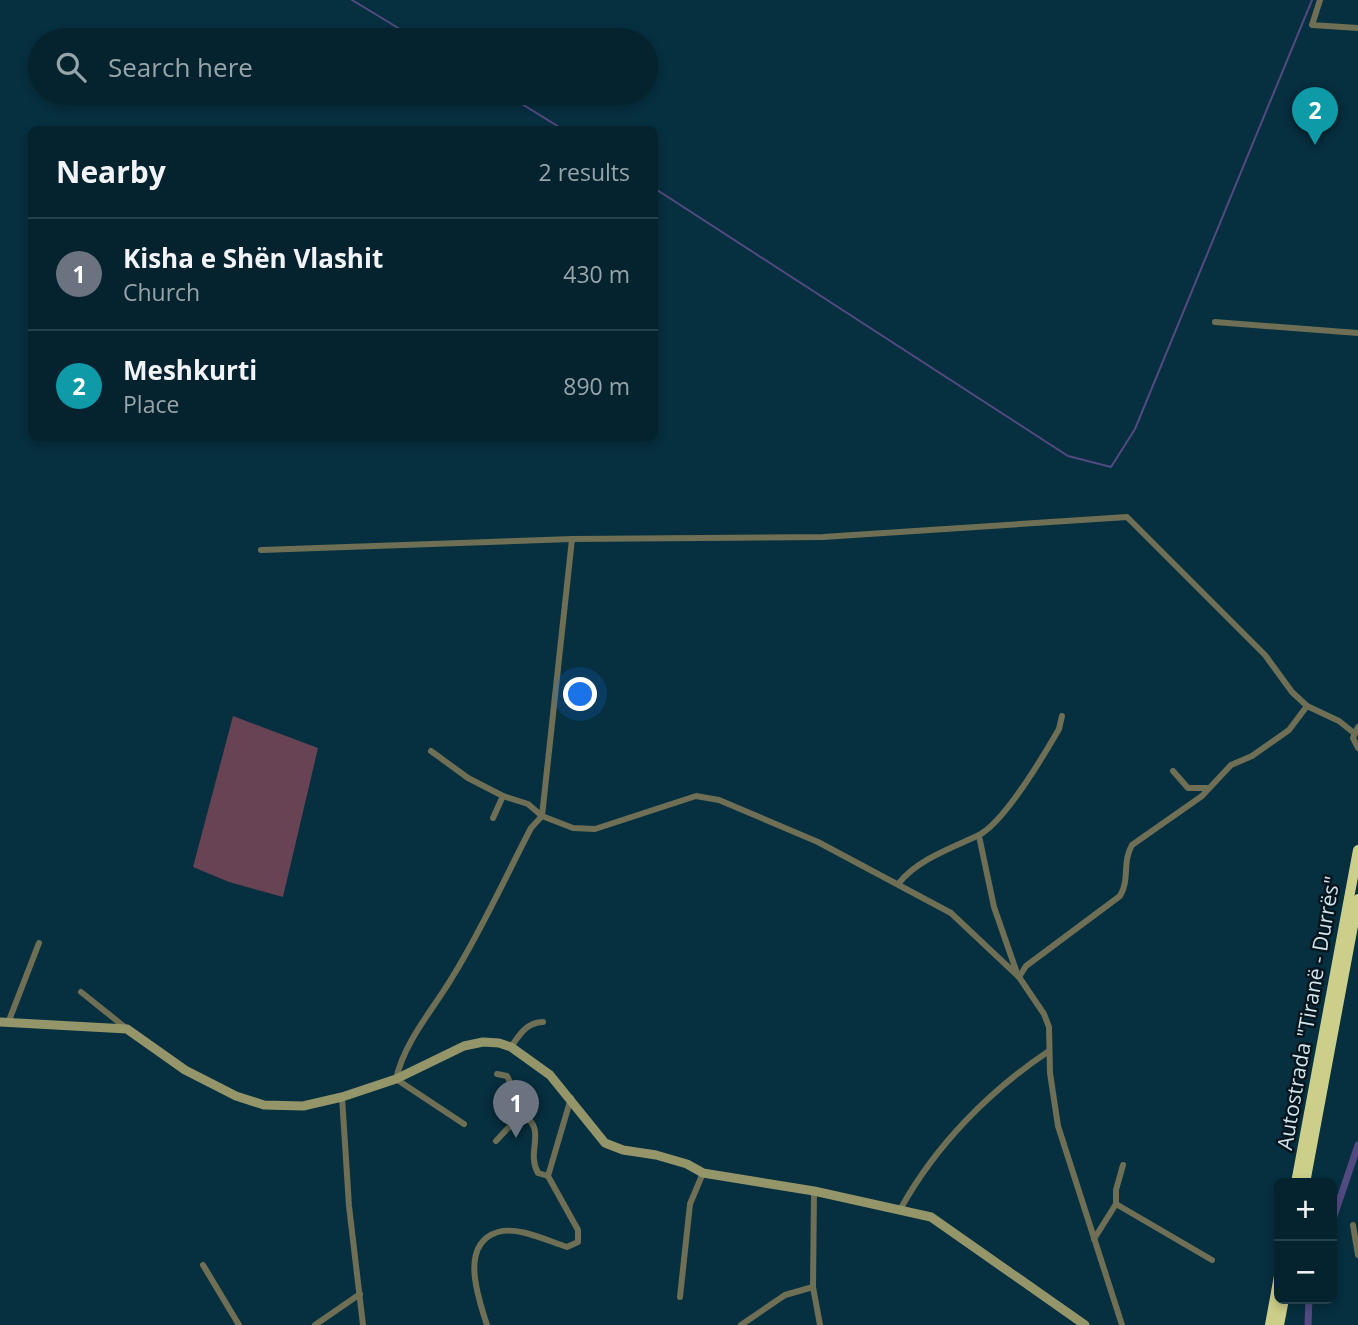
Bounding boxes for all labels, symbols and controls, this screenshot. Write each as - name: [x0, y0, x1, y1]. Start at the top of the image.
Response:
- search box: [28, 28, 658, 105]
- icon: search: [52, 48, 90, 86]
- text: Search here: [108, 49, 253, 85]
- pin: 2: [1292, 87, 1338, 145]
- text: Nearby: [56, 151, 166, 192]
- text: 2 results: [539, 156, 630, 188]
- text: Kisha e Shën Vlashit: [123, 240, 383, 276]
- text: 1: [72, 258, 86, 290]
- text: 430 m: [563, 258, 630, 290]
- text: Church: [123, 276, 200, 308]
- text: Meshkurti: [123, 352, 257, 388]
- text: 2: [72, 370, 86, 402]
- text: 890 m: [563, 370, 630, 402]
- text: Place: [123, 388, 179, 420]
- your location: [563, 677, 597, 711]
- street label: Autostrada "Tiranë - Durrës": [1270, 874, 1346, 1152]
- pin: 1: [493, 1080, 539, 1138]
- map controls: [1274, 1178, 1337, 1304]
- button: +: [1274, 1178, 1337, 1241]
- button: −: [1274, 1241, 1337, 1304]

